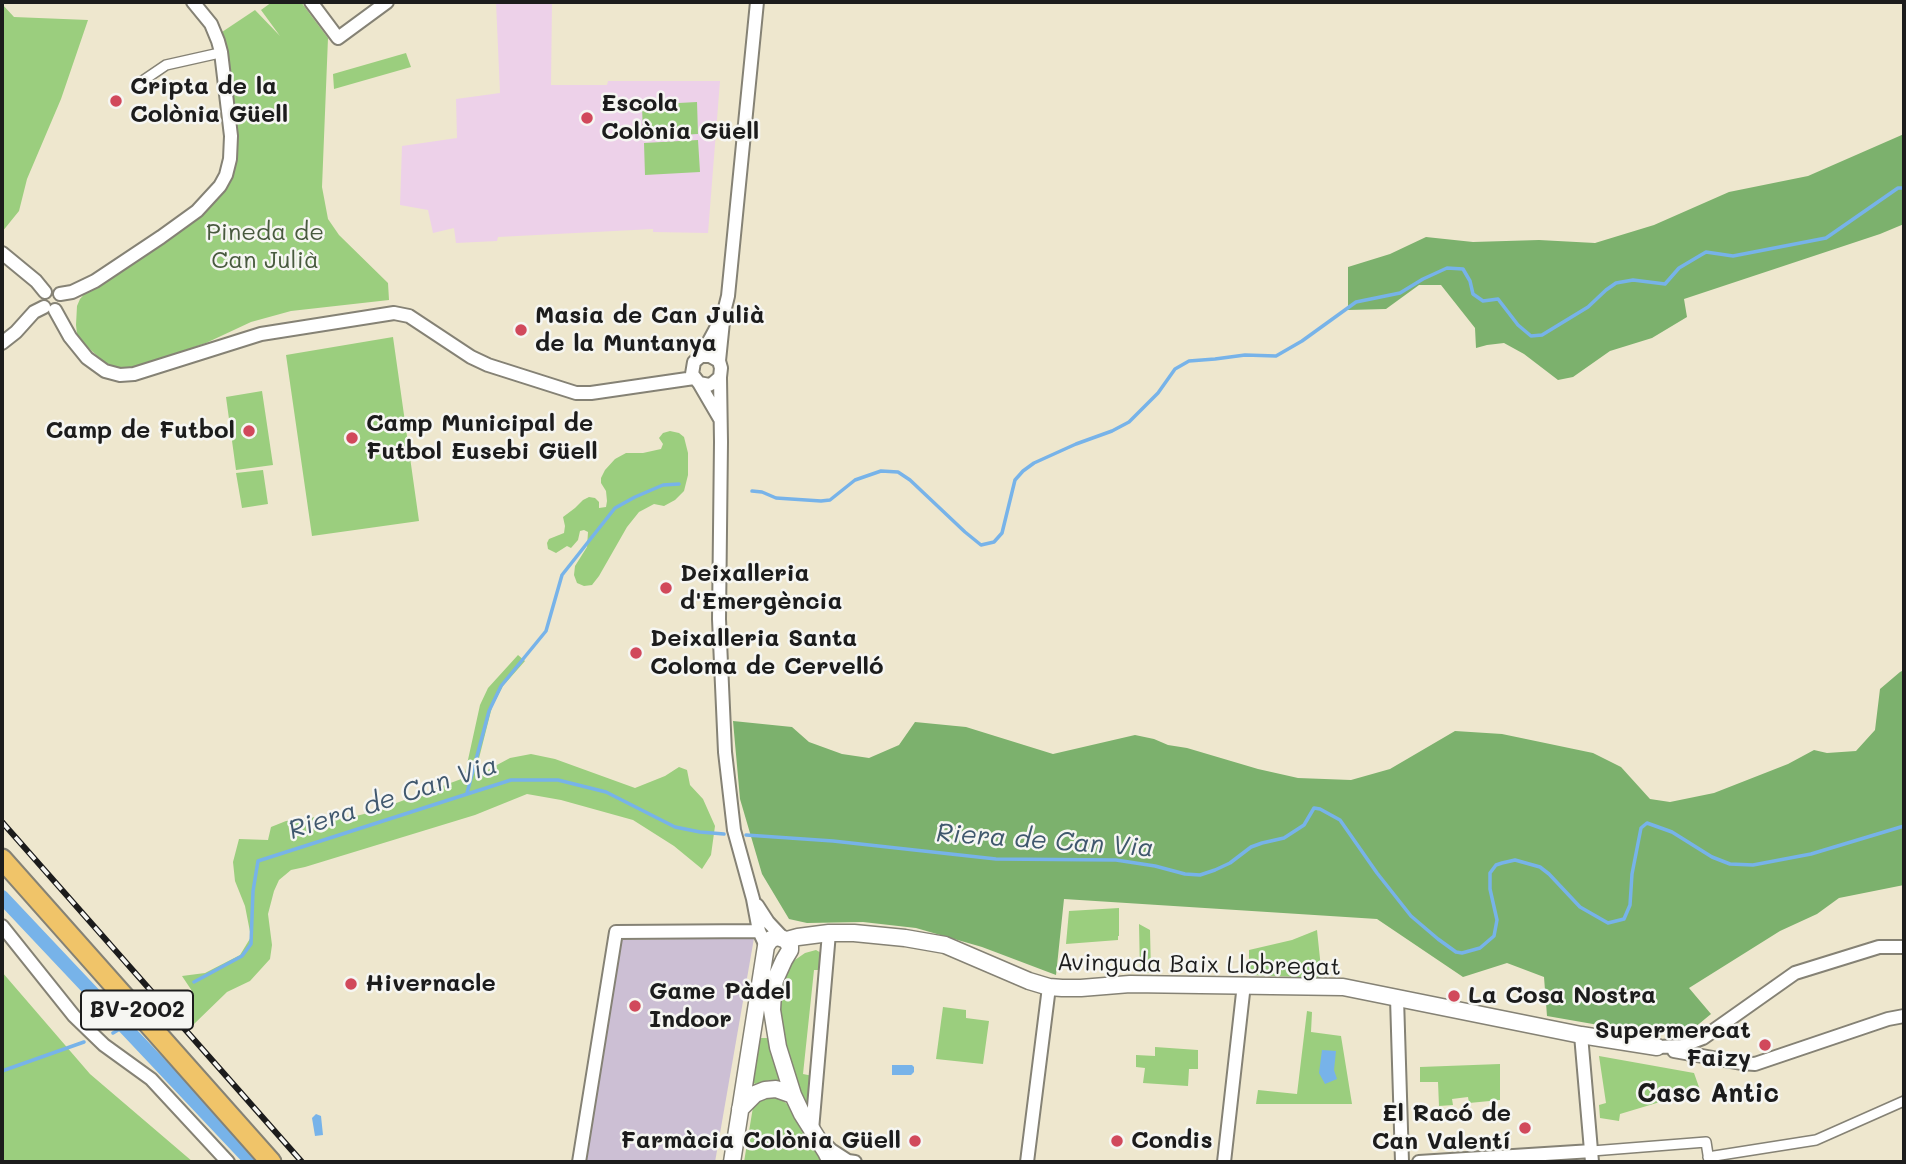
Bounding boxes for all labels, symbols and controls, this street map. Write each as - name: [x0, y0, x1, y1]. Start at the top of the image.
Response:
- place label: Cripta de la Colònia Güell: [130, 73, 288, 129]
- place label: Escola Colònia Güell: [601, 90, 759, 146]
- marker: Cripta de la Colònia Güell: [108, 93, 124, 109]
- marker: Escola Colònia Güell: [579, 110, 595, 126]
- park label: Pineda de Can Julià: [206, 219, 324, 275]
- place label: Masia de Can Julià de la Muntanya: [535, 302, 765, 358]
- marker: Masia de Can Julià de la Muntanya: [513, 322, 529, 338]
- place label: Camp Municipal de Futbol Eusebi Güell: [366, 410, 598, 466]
- place label: Camp de Futbol: [45, 417, 235, 445]
- marker: Camp de Futbol: [241, 423, 257, 439]
- marker: Camp Municipal de Futbol Eusebi Güell: [344, 430, 360, 446]
- place label: Deixalleria d'Emergència: [680, 560, 842, 616]
- marker: Deixalleria d'Emergència: [658, 580, 674, 596]
- place label: Deixalleria Santa Coloma de Cervelló: [650, 625, 883, 681]
- marker: Deixalleria Santa Coloma de Cervelló: [628, 645, 644, 661]
- water label: Riera de Can Via: [284, 749, 502, 847]
- water label: Riera de Can Via: [935, 818, 1155, 864]
- street label: Avinguda Baix Llobregat: [1057, 948, 1341, 982]
- place label: Hivernacle: [365, 970, 496, 998]
- marker: Hivernacle: [343, 976, 359, 992]
- place label: Game Pàdel Indoor: [649, 978, 791, 1034]
- place label: La Cosa Nostra: [1468, 982, 1656, 1010]
- marker: La Cosa Nostra: [1446, 988, 1462, 1004]
- road number: BV-2002: [81, 990, 193, 1030]
- marker: Game Pàdel Indoor: [627, 998, 643, 1014]
- place label: Supermercat Faizy: [1595, 1017, 1751, 1073]
- marker: Supermercat Faizy: [1757, 1037, 1773, 1053]
- district label: Casc Antic: [1637, 1078, 1779, 1110]
- place label: El Racó de Can Valentí: [1372, 1100, 1511, 1156]
- marker: El Racó de Can Valentí: [1517, 1120, 1533, 1136]
- place label: Farmàcia Colònia Güell: [621, 1127, 901, 1155]
- place label: Condis: [1131, 1127, 1213, 1155]
- marker: Farmàcia Colònia Güell: [907, 1133, 923, 1149]
- marker: Condis: [1109, 1133, 1125, 1149]

